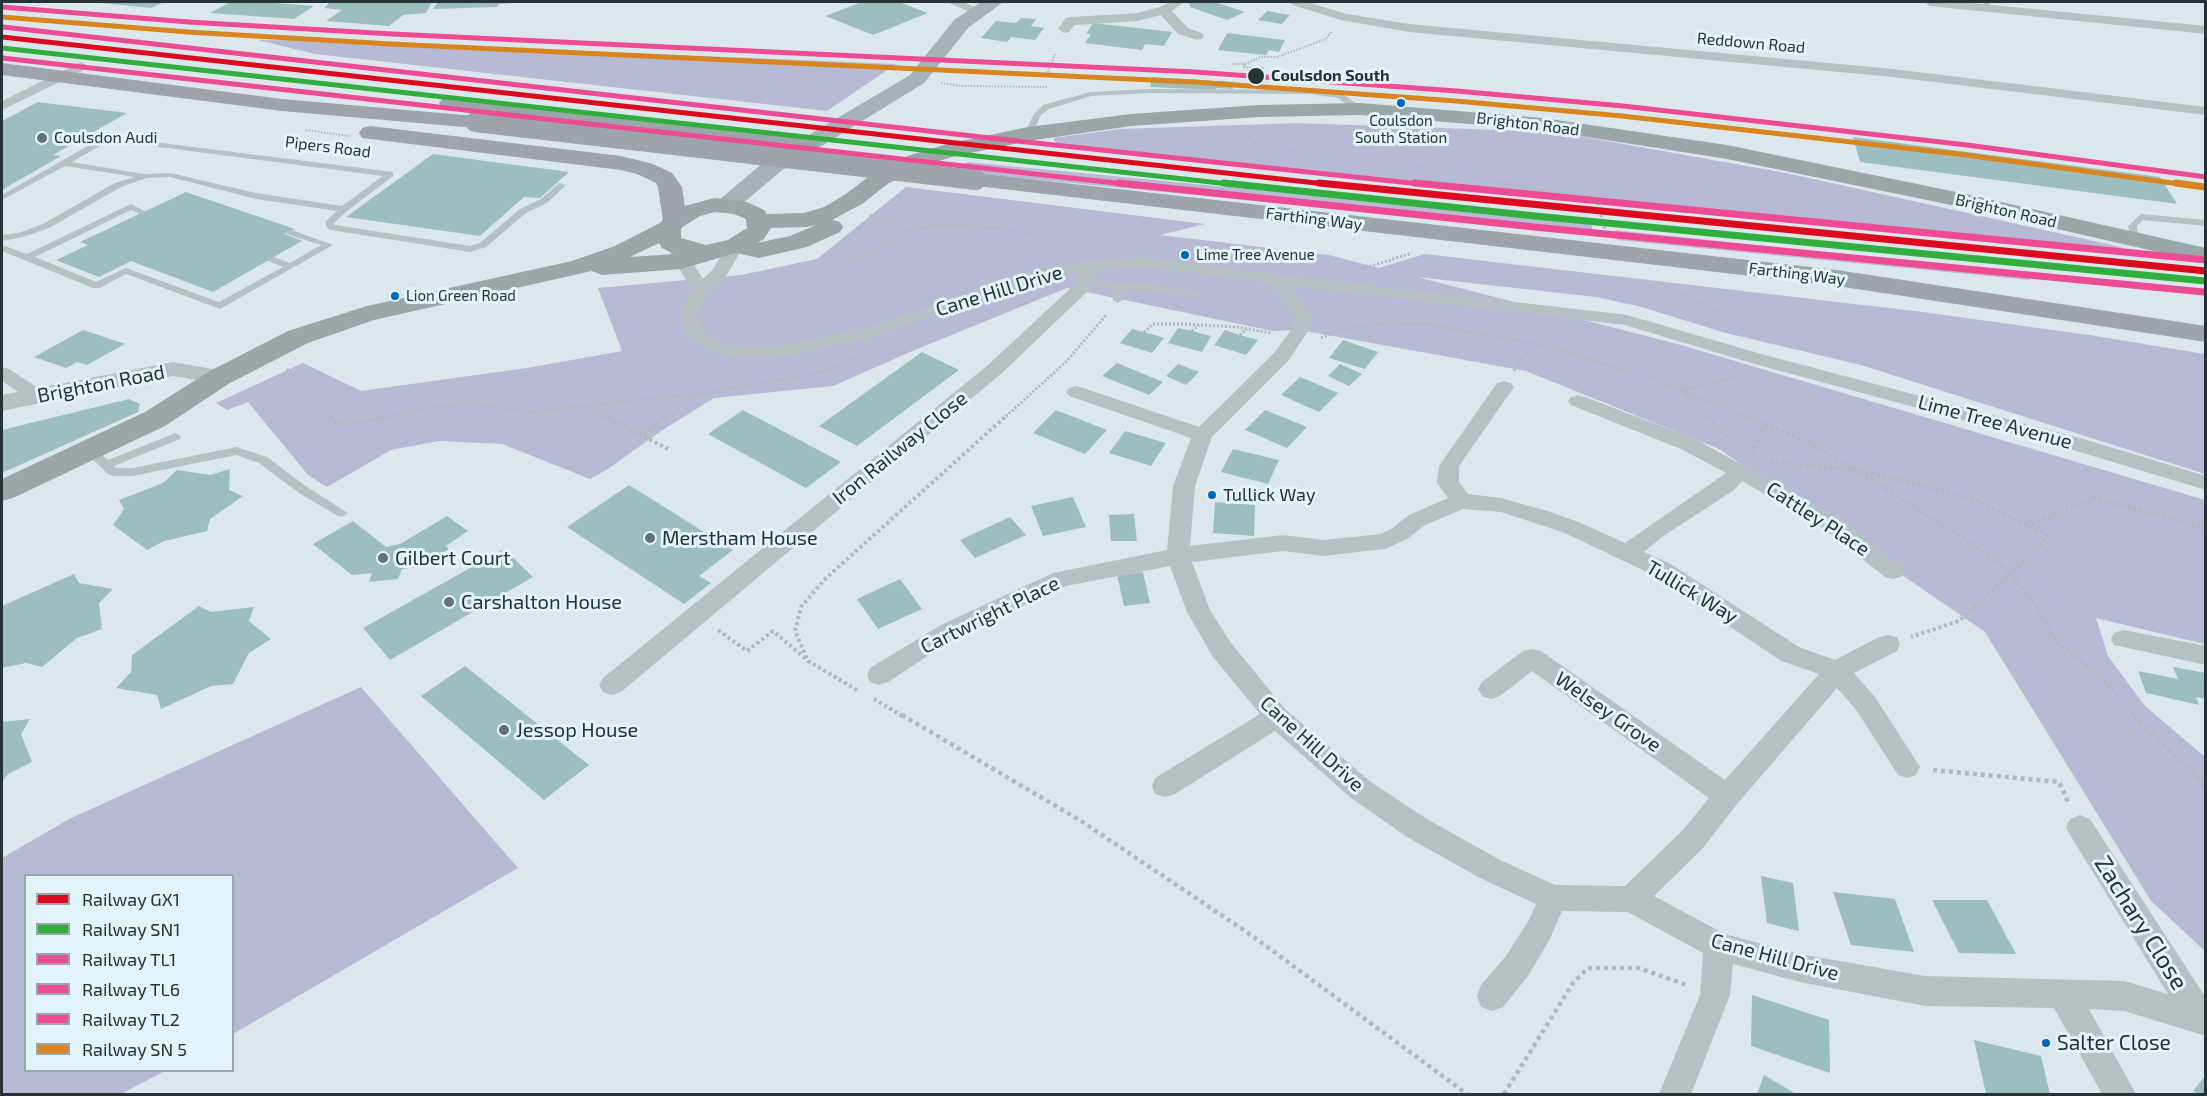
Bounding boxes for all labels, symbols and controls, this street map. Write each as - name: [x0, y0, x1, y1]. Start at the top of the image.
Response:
- street label: Reddown Road: [1696, 29, 1806, 57]
- marker: Coulsdon South: [1246, 66, 1266, 86]
- place label: Coulsdon South: [1271, 66, 1390, 86]
- marker: Coulsdon South Station: [1395, 97, 1407, 109]
- street label: Brighton Road: [1476, 108, 1580, 140]
- place label: Coulsdon South Station: [1355, 112, 1447, 147]
- place label: Coulsdon Audi: [54, 128, 158, 148]
- marker: Coulsdon Audi: [35, 131, 49, 145]
- street label: Pipers Road: [284, 132, 372, 162]
- street label: Brighton Road: [1953, 190, 2059, 232]
- street label: Farthing Way: [1265, 204, 1363, 234]
- place label: Lime Tree Avenue: [1196, 246, 1315, 264]
- marker: Lime Tree Avenue: [1179, 249, 1191, 261]
- street label: Farthing Way: [1748, 259, 1846, 289]
- street label: Cane Hill Drive: [933, 260, 1065, 322]
- place label: Lion Green Road: [406, 287, 516, 305]
- marker: Lion Green Road: [389, 290, 401, 302]
- street label: Brighton Road: [35, 360, 167, 408]
- street label: Iron Railway Close: [828, 386, 972, 510]
- street label: Lime Tree Avenue: [1915, 390, 2075, 454]
- street label: Cattley Place: [1762, 477, 1874, 561]
- place label: Tullick Way: [1223, 484, 1316, 506]
- marker: Tullick Way: [1206, 489, 1218, 501]
- place label: Merstham House: [662, 526, 818, 550]
- marker: Merstham House: [643, 531, 657, 545]
- place label: Gilbert Court: [395, 546, 510, 570]
- marker: Gilbert Court: [376, 551, 390, 565]
- street label: Tullick Way: [1642, 555, 1742, 629]
- street label: Cartwright Place: [917, 571, 1063, 659]
- place label: Carshalton House: [461, 590, 622, 614]
- marker: Carshalton House: [442, 595, 456, 609]
- street label: Welsey Grove: [1550, 667, 1666, 757]
- street label: Cane Hill Drive: [1255, 691, 1369, 797]
- place label: Jessop House: [516, 718, 638, 742]
- marker: Jessop House: [497, 723, 511, 737]
- street label: Zachary Close: [2088, 851, 2194, 995]
- legend: [24, 874, 234, 1072]
- text: Railway GX1: [82, 888, 180, 910]
- text: Railway SN1: [82, 918, 180, 940]
- street label: Cane Hill Drive: [1708, 928, 1842, 986]
- text: Railway TL1: [82, 948, 176, 970]
- text: Railway TL6: [82, 978, 180, 1000]
- text: Railway TL2: [82, 1008, 180, 1030]
- place label: Salter Close: [2057, 1030, 2171, 1056]
- marker: Salter Close: [2040, 1037, 2052, 1049]
- text: Railway SN 5: [82, 1038, 187, 1060]

